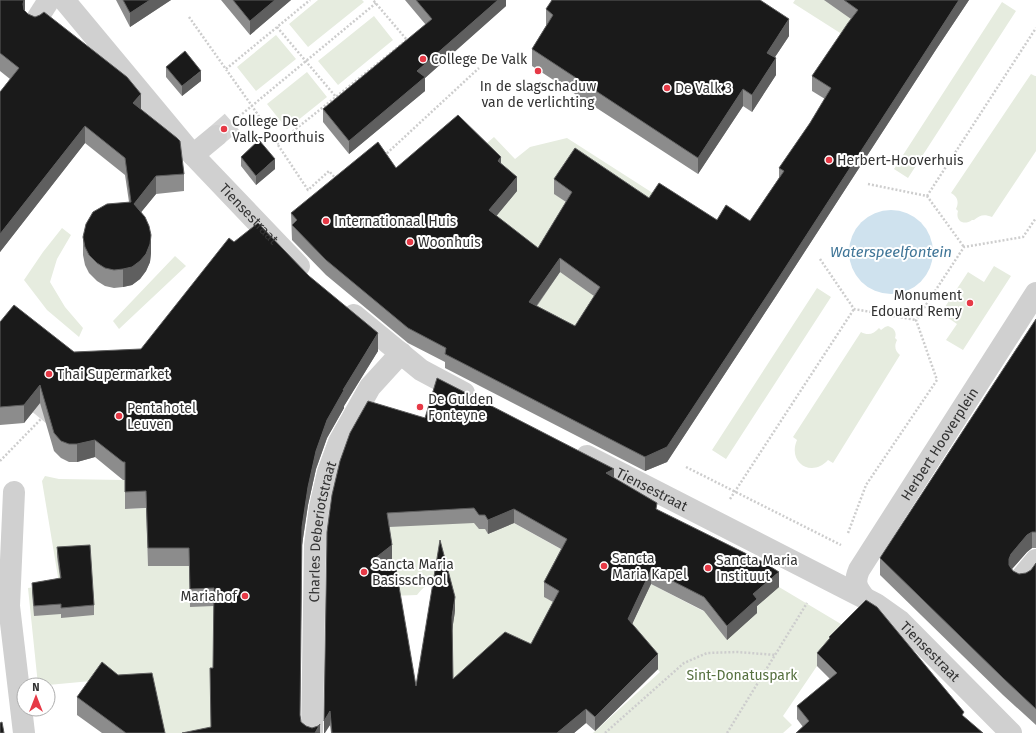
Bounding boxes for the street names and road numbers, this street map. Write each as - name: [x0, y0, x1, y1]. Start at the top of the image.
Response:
- street label: Tiensestraat: [216, 180, 283, 249]
- street label: Herbert Hooverplein: [898, 385, 982, 504]
- street label: Charles Deberiotstraat: [306, 458, 341, 603]
- street label: Tiensestraat: [613, 464, 691, 515]
- street label: Tiensestraat: [896, 618, 964, 686]

